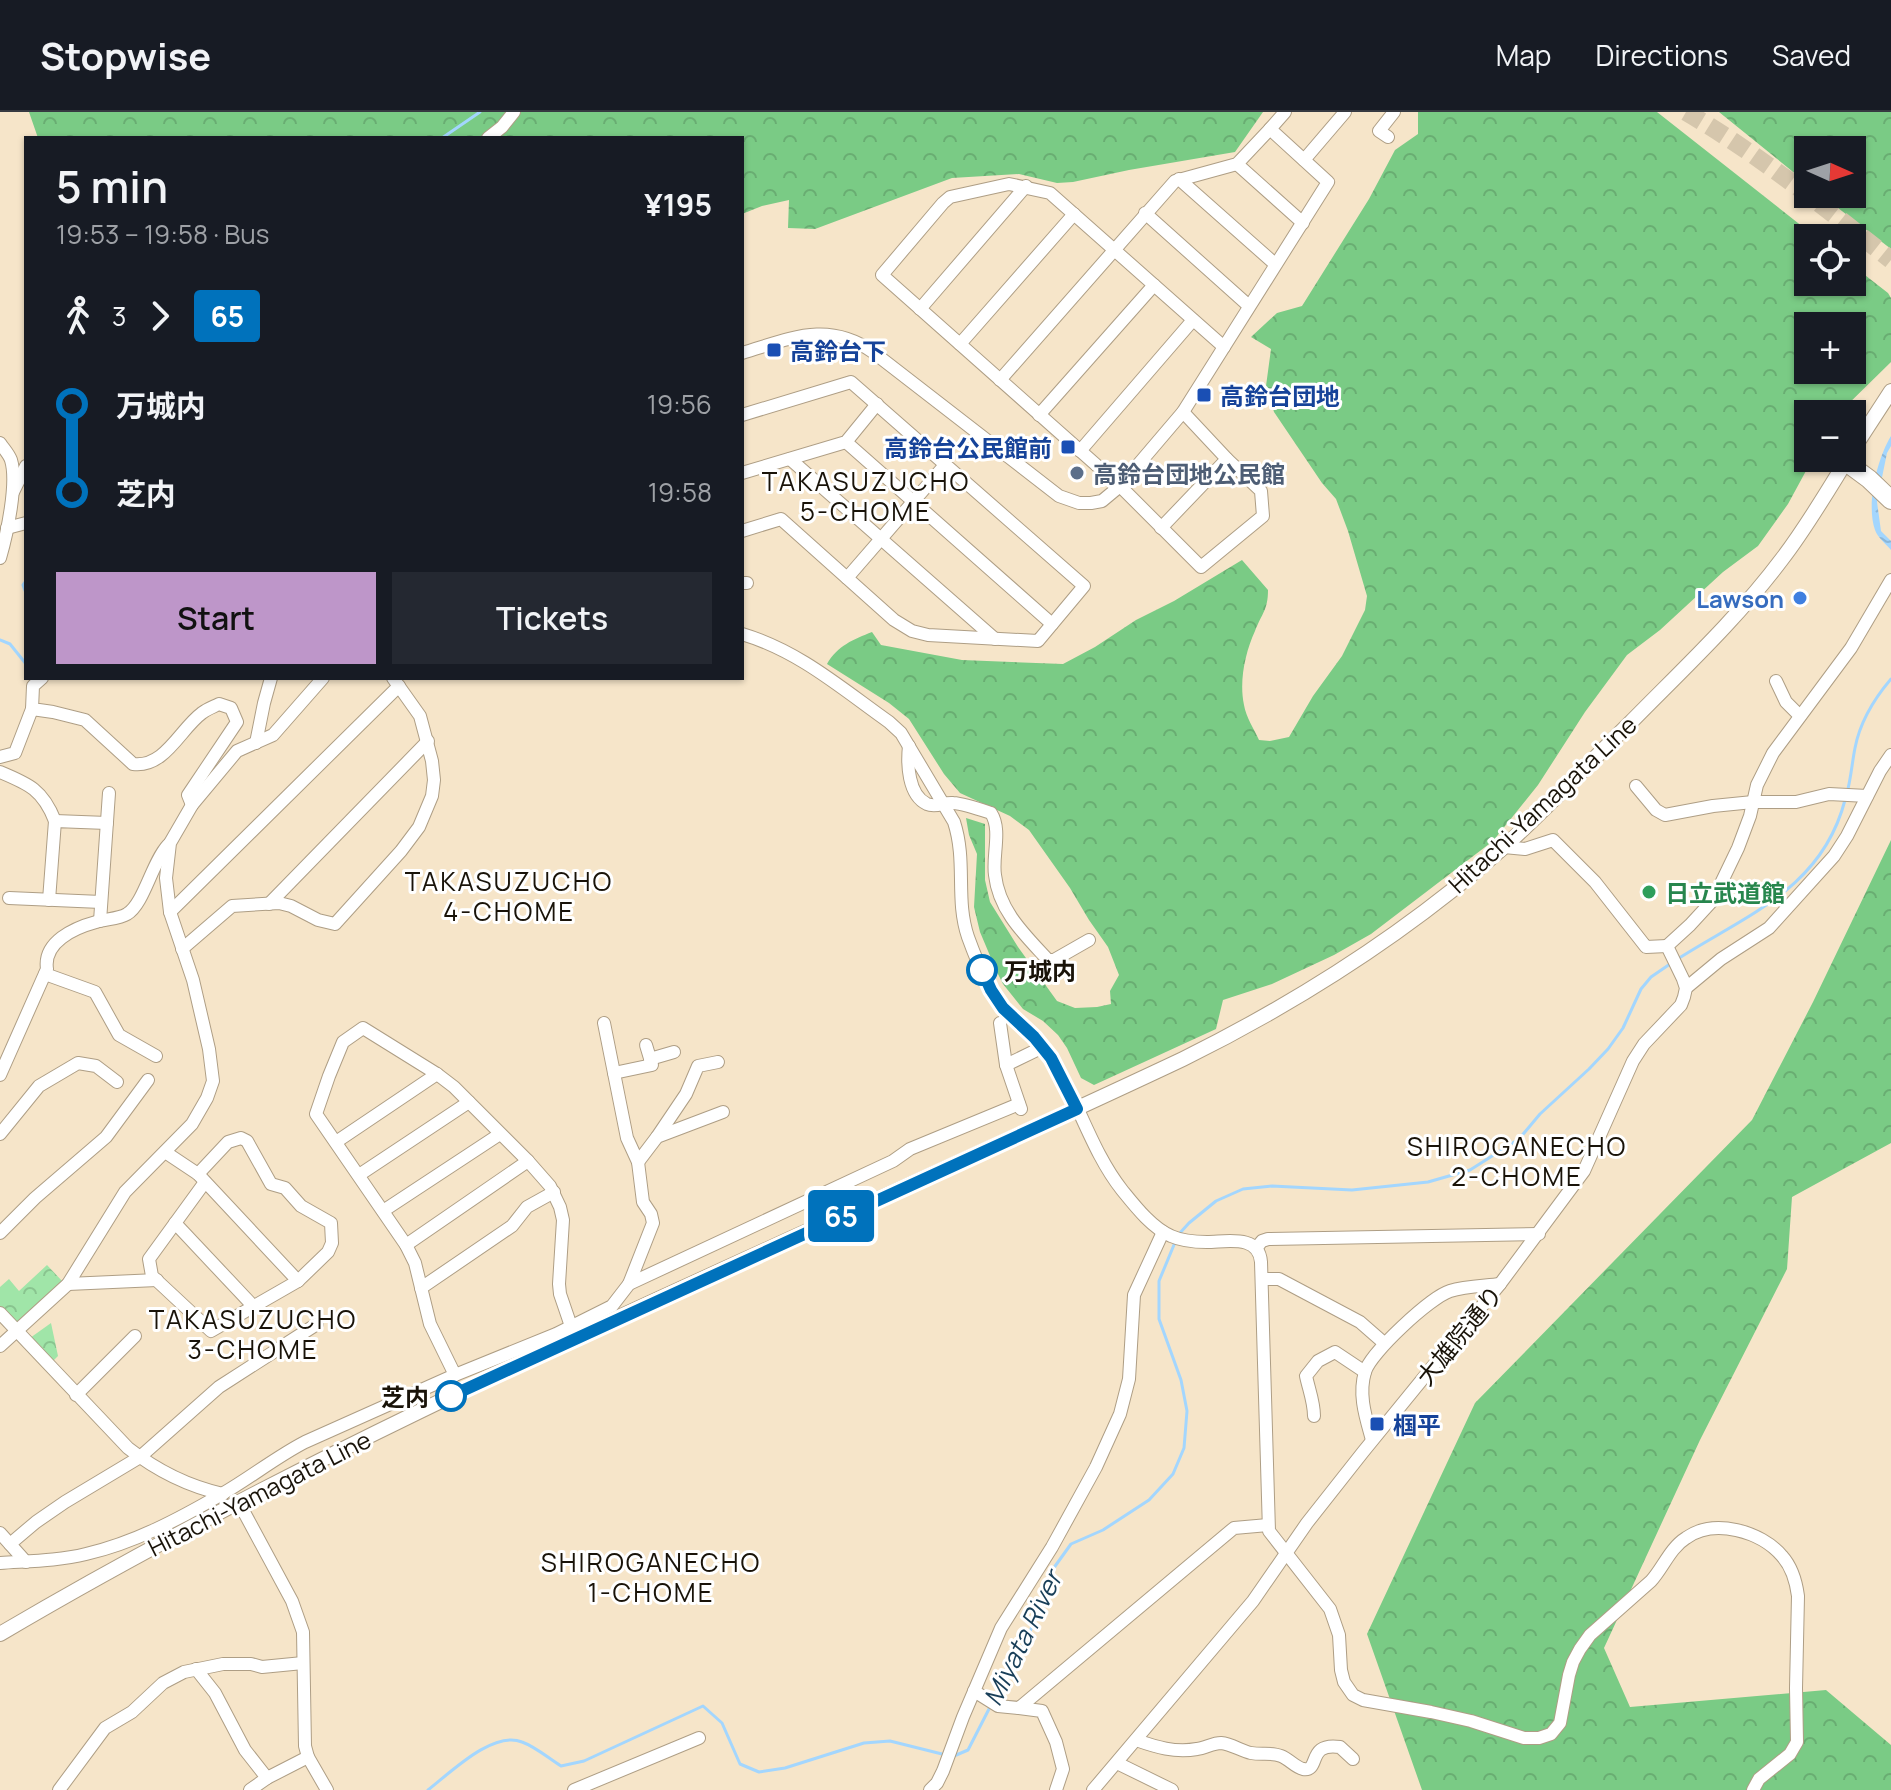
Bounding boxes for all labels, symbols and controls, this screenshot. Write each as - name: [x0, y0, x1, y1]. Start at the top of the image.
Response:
- text: Stopwise: [40, 29, 211, 81]
- text: Map: [1496, 36, 1551, 74]
- text: Directions: [1595, 36, 1728, 74]
- text: Saved: [1772, 36, 1851, 74]
- north arrow: [1794, 136, 1866, 208]
- map controls: [1794, 136, 1866, 472]
- text: 5 min: [56, 156, 168, 216]
- text: ¥195: [644, 184, 712, 225]
- text: 19:53 – 19:58 · Bus: [56, 216, 269, 252]
- button: locate: [1794, 224, 1866, 296]
- icon: walk: [56, 294, 100, 338]
- icon: forward: [138, 294, 182, 338]
- text: 65: [210, 297, 244, 335]
- text: 3: [112, 298, 126, 334]
- button: +: [1794, 312, 1866, 384]
- place label: 高鈴台下: [790, 334, 886, 367]
- marker: 高鈴台下: [765, 341, 783, 359]
- place label: 高鈴台団地: [1220, 379, 1340, 412]
- text: 万城内: [116, 385, 206, 426]
- text: 19:56: [647, 386, 712, 422]
- marker: 高鈴台団地: [1195, 386, 1213, 404]
- button: −: [1794, 400, 1866, 472]
- place label: 高鈴台公民館前: [884, 431, 1052, 464]
- marker: 高鈴台公民館前: [1059, 438, 1077, 456]
- place label: 高鈴台団地公民館: [1093, 457, 1285, 490]
- district label: TAKASUZUCHO 5-CHOME: [762, 463, 970, 529]
- marker: 高鈴台団地公民館: [1068, 464, 1086, 482]
- text: 芝内: [116, 473, 176, 514]
- text: 19:58: [648, 474, 712, 510]
- button: Start: [56, 572, 376, 664]
- button: Tickets: [392, 572, 712, 664]
- place label: Lawson: [1696, 582, 1784, 615]
- marker: Lawson: [1791, 589, 1809, 607]
- street label: Hitachi-Yamagata Line: [1441, 708, 1643, 900]
- district label: TAKASUZUCHO 4-CHOME: [405, 863, 613, 929]
- place label: 日立武道館: [1665, 876, 1785, 909]
- marker: 日立武道館: [1640, 883, 1658, 901]
- place label: 万城内: [1004, 954, 1076, 987]
- marker: 万城内: [967, 955, 997, 985]
- district label: SHIROGANECHO 2-CHOME: [1407, 1128, 1627, 1194]
- line badge: 65: [805, 1190, 877, 1242]
- text: 65: [824, 1197, 858, 1235]
- street label: 大雄院通り: [1408, 1278, 1510, 1392]
- district label: TAKASUZUCHO 3-CHOME: [149, 1301, 357, 1367]
- place label: 芝内: [381, 1380, 429, 1413]
- marker: 芝内: [436, 1381, 466, 1411]
- place label: 椢平: [1393, 1408, 1441, 1441]
- marker: 椢平: [1368, 1415, 1386, 1433]
- street label: Hitachi-Yamagata Line: [142, 1422, 376, 1564]
- district label: SHIROGANECHO 1-CHOME: [541, 1544, 761, 1610]
- water label: Miyata River: [974, 1562, 1072, 1711]

